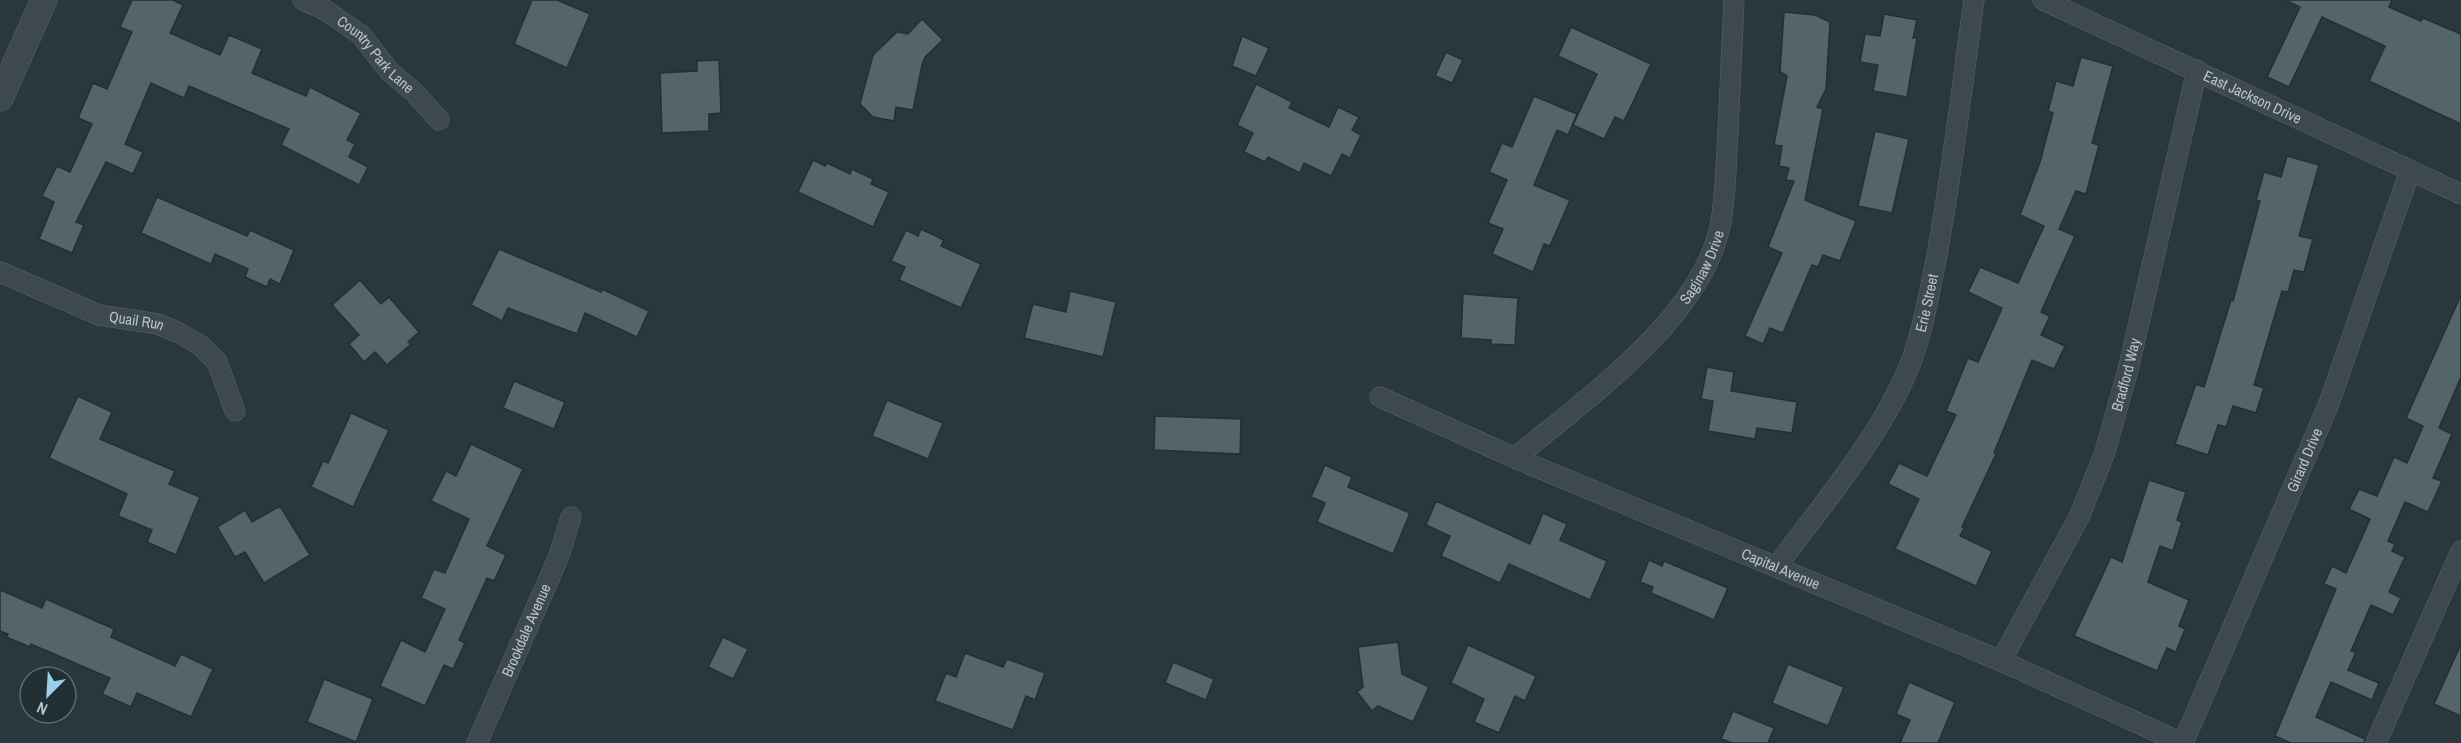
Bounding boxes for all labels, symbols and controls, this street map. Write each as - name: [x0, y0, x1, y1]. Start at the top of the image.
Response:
- street label: Country Park Lane: [333, 10, 419, 98]
- street label: East Jackson Drive: [2200, 65, 2305, 129]
- street label: Saginaw Drive: [1674, 228, 1729, 308]
- street label: Erie Street: [1910, 271, 1943, 334]
- street label: Quail Run: [108, 306, 168, 336]
- street label: Bradford Way: [2106, 335, 2145, 413]
- street label: Girard Drive: [2281, 424, 2327, 495]
- street label: Capital Avenue: [1738, 543, 1823, 594]
- street label: Brookdale Avenue: [496, 580, 556, 680]
- north arrow: [18, 665, 78, 725]
- text: N: [33, 697, 51, 721]

